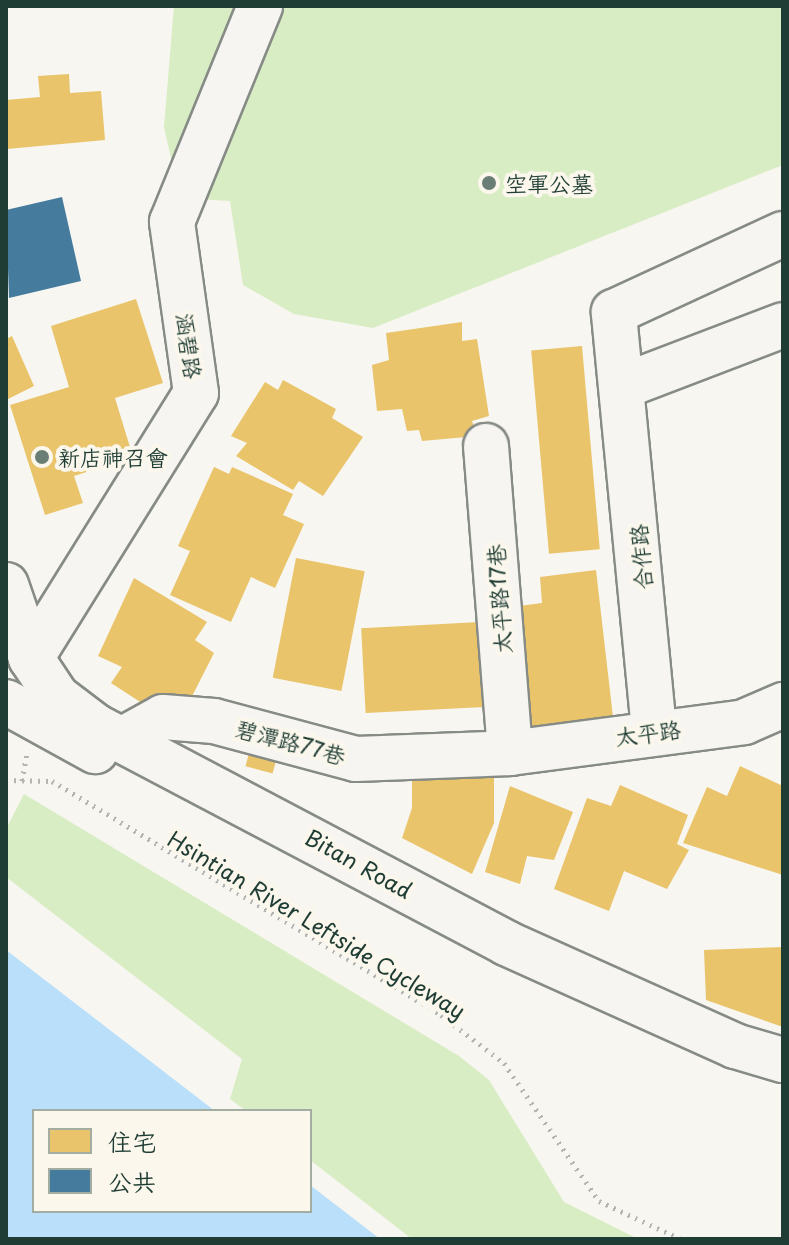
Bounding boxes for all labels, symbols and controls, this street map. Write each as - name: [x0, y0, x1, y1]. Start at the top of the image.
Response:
- place label: 空軍公墓: [505, 170, 593, 196]
- marker: 空軍公墓: [480, 174, 498, 192]
- street label: 涵碧路: [172, 311, 208, 381]
- place label: 新店神召會: [58, 444, 168, 470]
- marker: 新店神召會: [33, 448, 51, 466]
- street label: 合作路: [624, 523, 656, 591]
- street label: 太平路17巷: [481, 543, 515, 655]
- street label: 碧潭路77巷: [233, 714, 349, 768]
- street label: 太平路: [614, 715, 682, 749]
- street label: Bitan Road: [301, 823, 417, 903]
- street label: Hsintian River Leftside Cycleway: [163, 824, 471, 1024]
- legend: [32, 1109, 312, 1213]
- text: 住宅: [108, 1123, 156, 1159]
- text: 公共: [108, 1163, 156, 1199]

